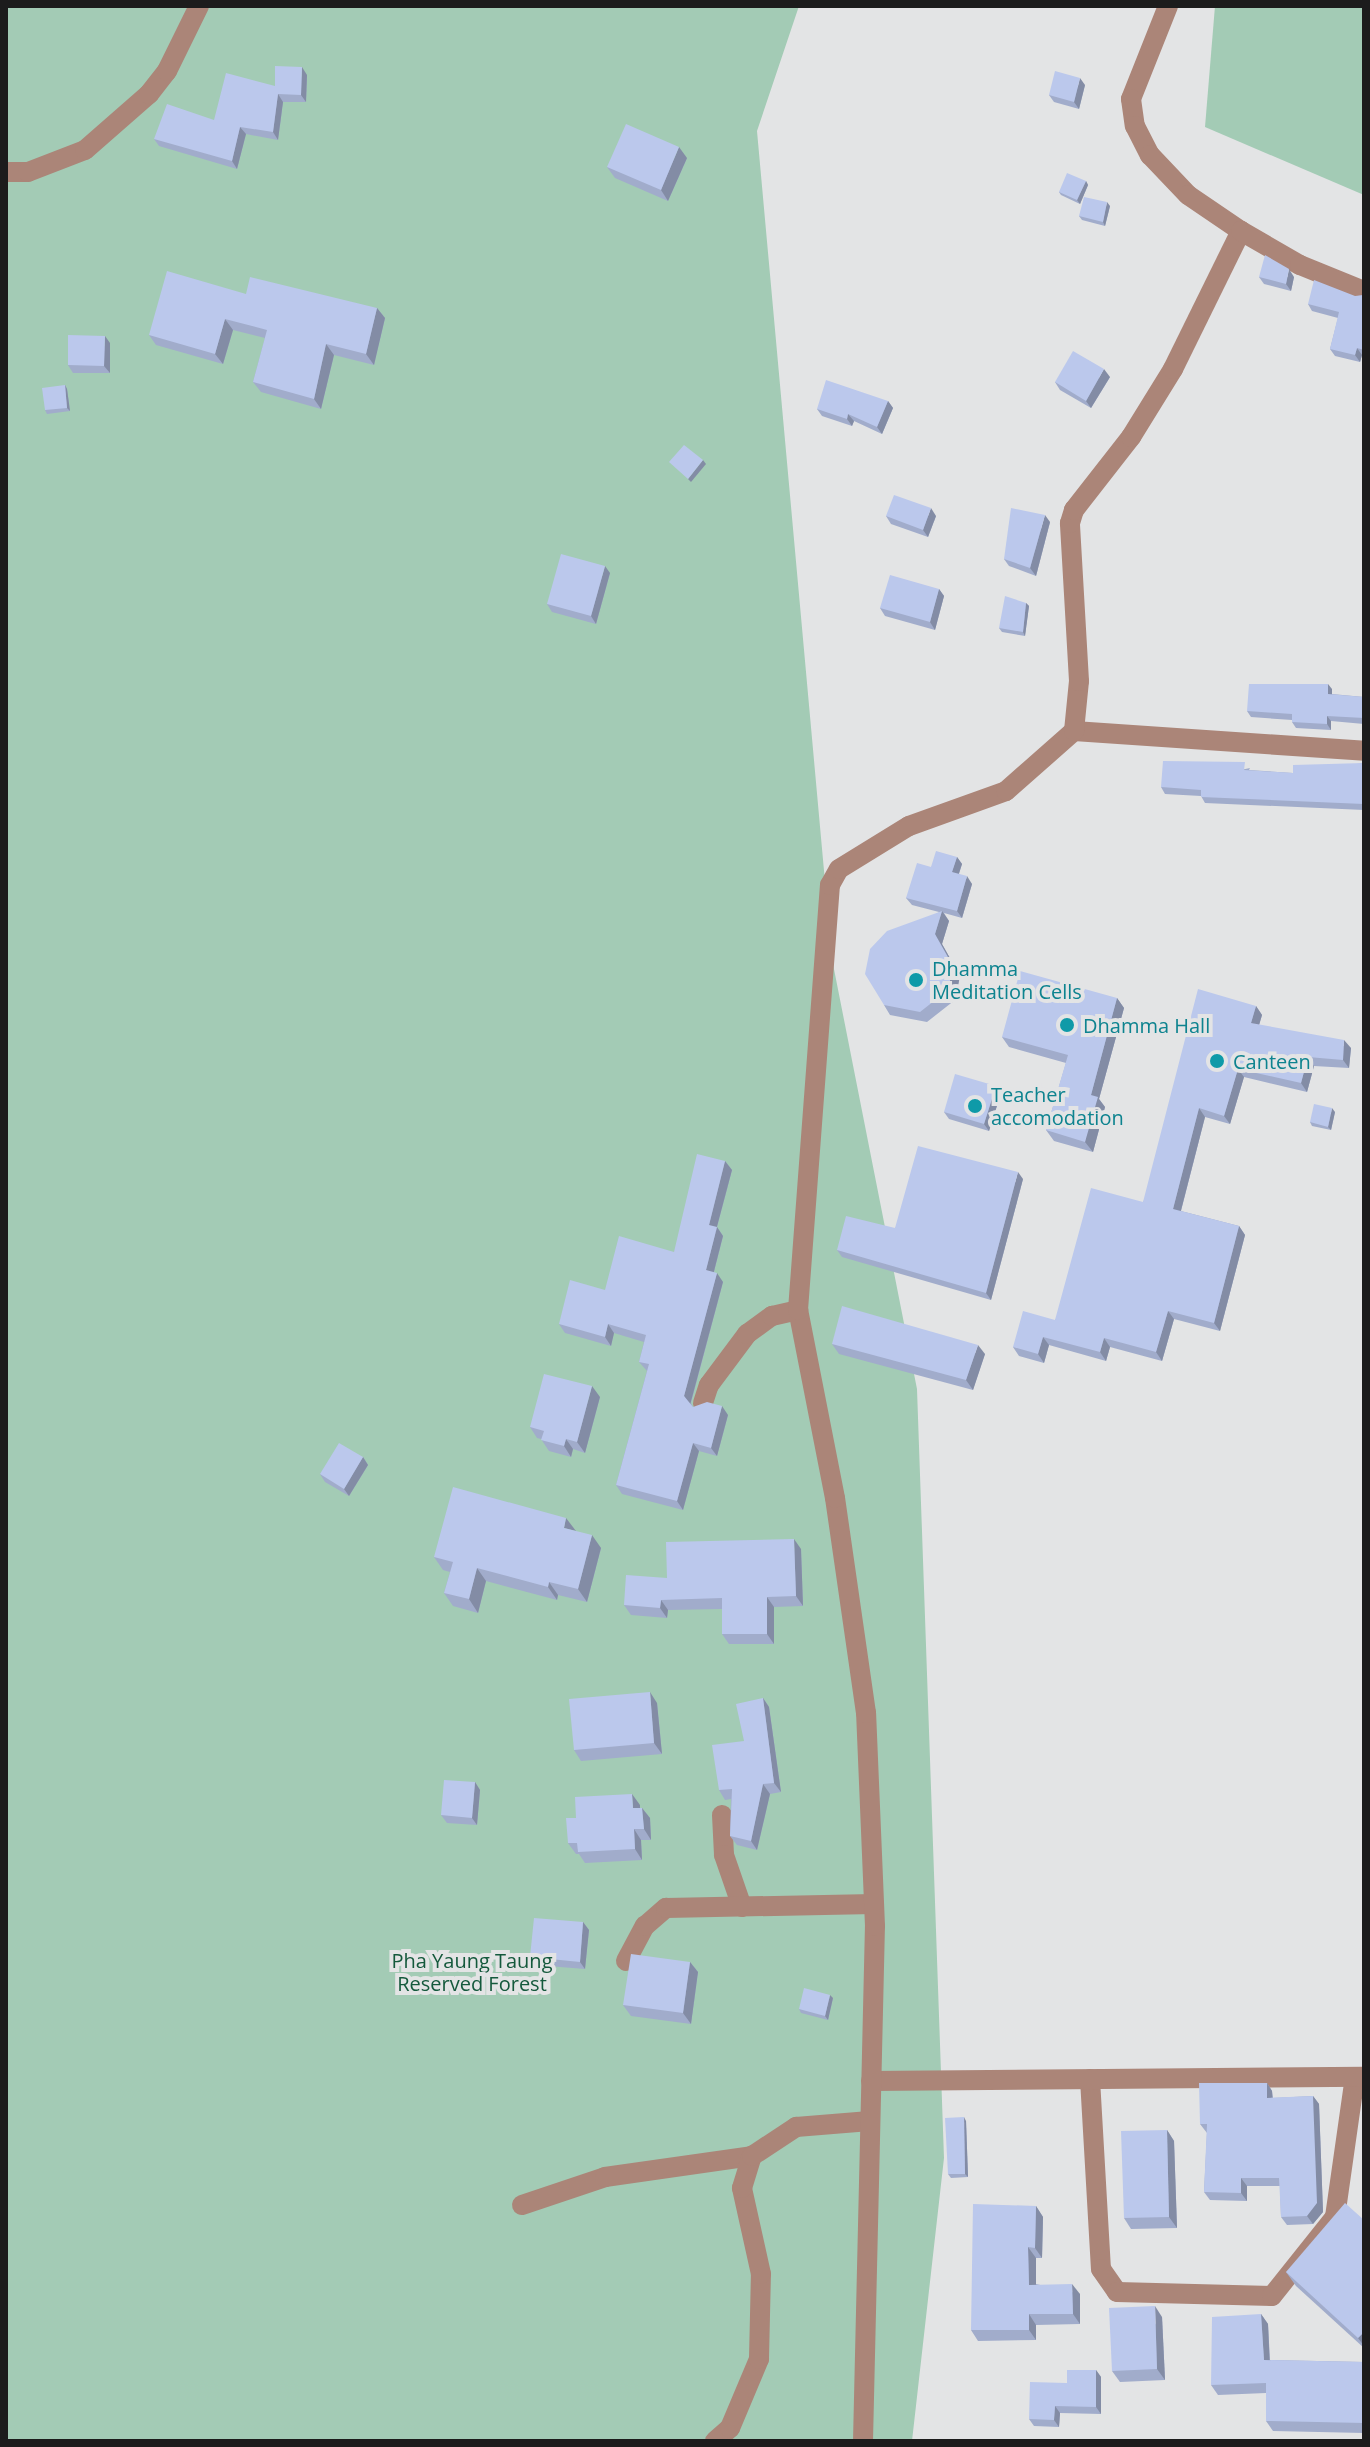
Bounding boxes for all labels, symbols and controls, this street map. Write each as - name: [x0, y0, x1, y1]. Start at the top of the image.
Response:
- place label: Dhamma Meditation Cells: [932, 956, 1082, 1003]
- marker: Dhamma Meditation Cells: [907, 971, 925, 989]
- place label: Dhamma Hall: [1083, 1013, 1210, 1037]
- marker: Dhamma Hall: [1058, 1016, 1076, 1034]
- place label: Canteen: [1233, 1049, 1311, 1073]
- marker: Canteen: [1208, 1052, 1226, 1070]
- place label: Teacher accomodation: [991, 1082, 1124, 1129]
- marker: Teacher accomodation: [966, 1097, 984, 1115]
- park label: Pha Yaung Taung Reserved Forest: [391, 1948, 553, 1995]

